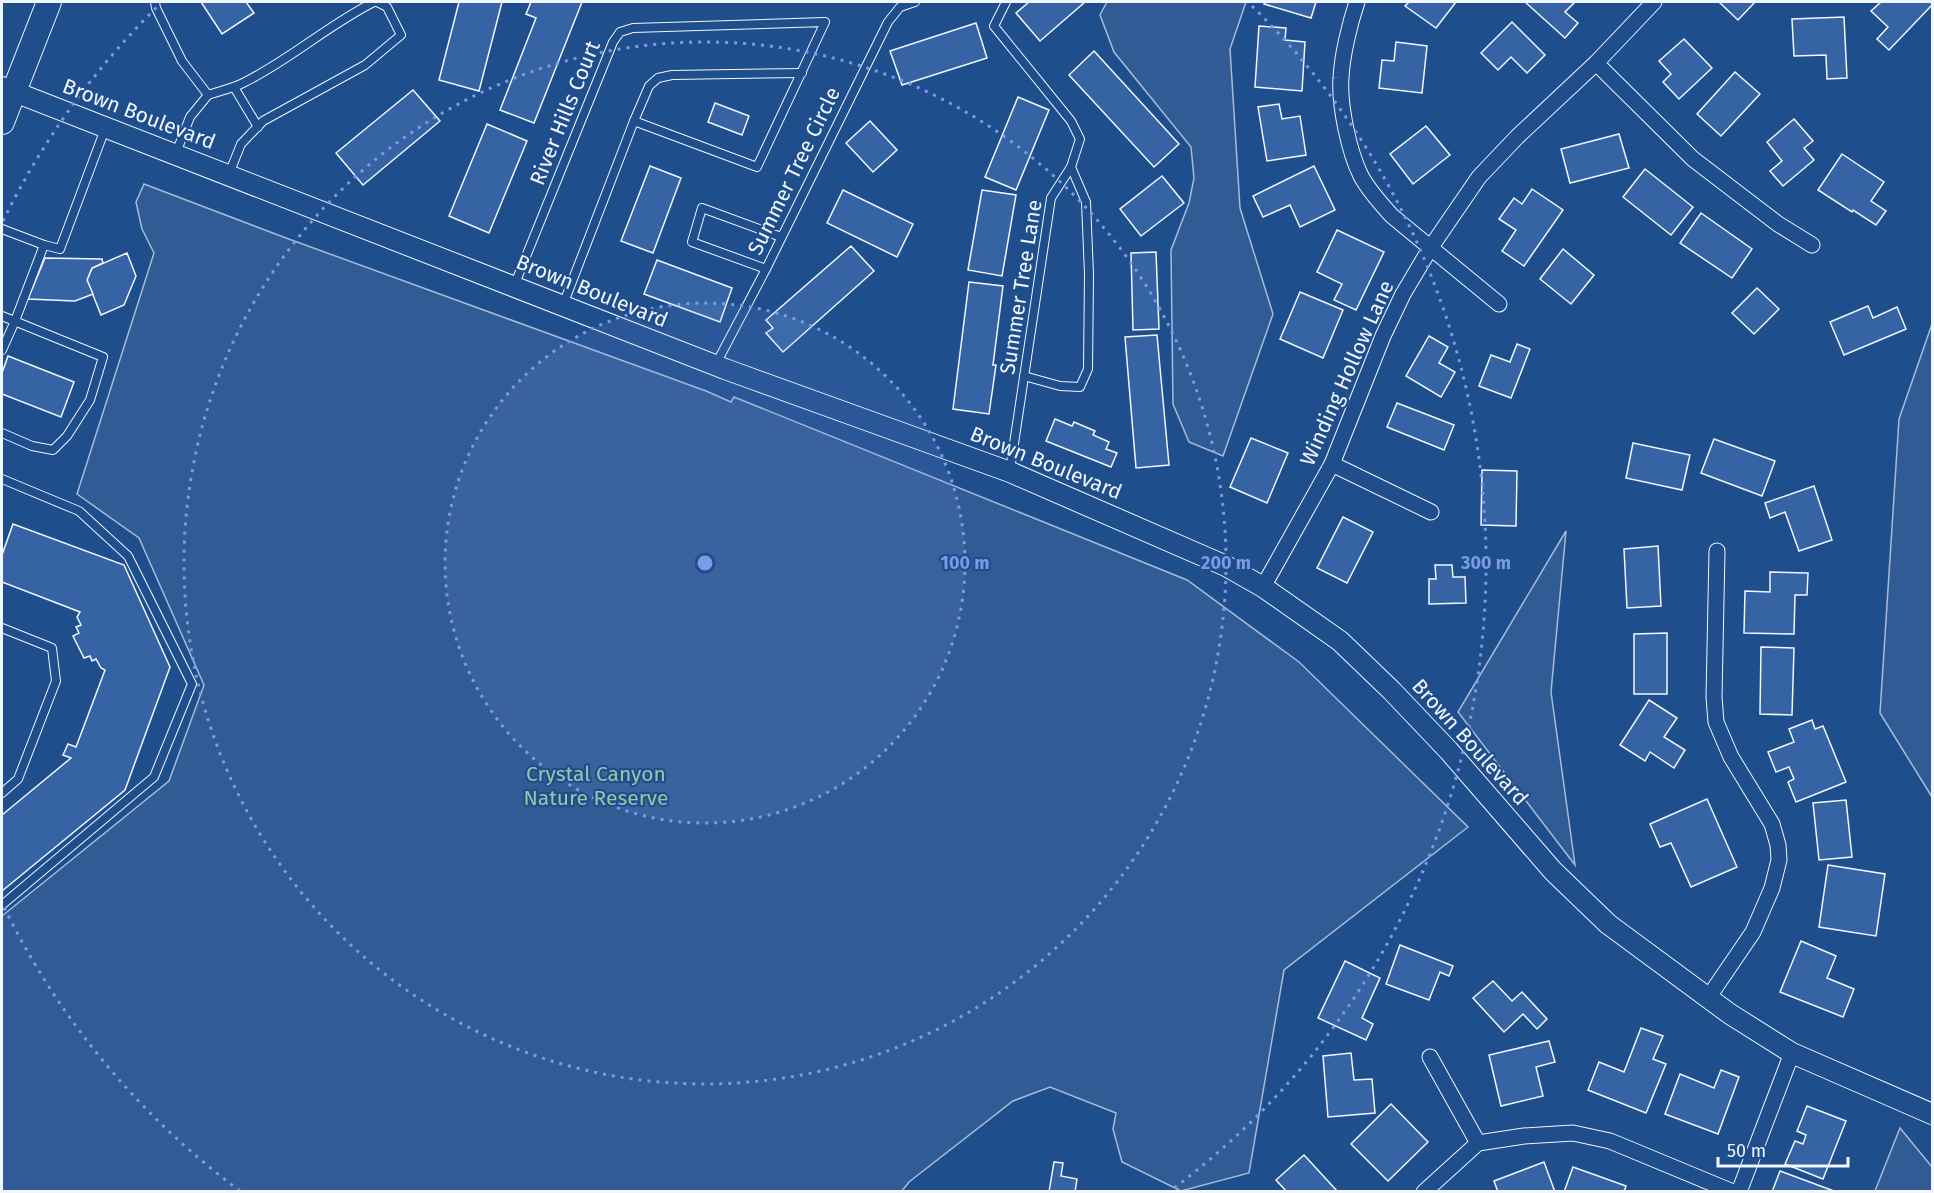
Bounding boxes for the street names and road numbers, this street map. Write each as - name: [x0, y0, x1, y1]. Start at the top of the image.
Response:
- street label: River Hills Court: [524, 37, 606, 189]
- street label: Brown Boulevard: [59, 73, 219, 155]
- street label: Summer Tree Circle: [742, 83, 846, 259]
- street label: Summer Tree Lane: [994, 198, 1048, 376]
- street label: Brown Boulevard: [512, 249, 672, 333]
- street label: Winding Hollow Lane: [1294, 276, 1400, 470]
- street label: Brown Boulevard: [966, 421, 1126, 505]
- street label: Brown Boulevard: [1406, 673, 1534, 811]

